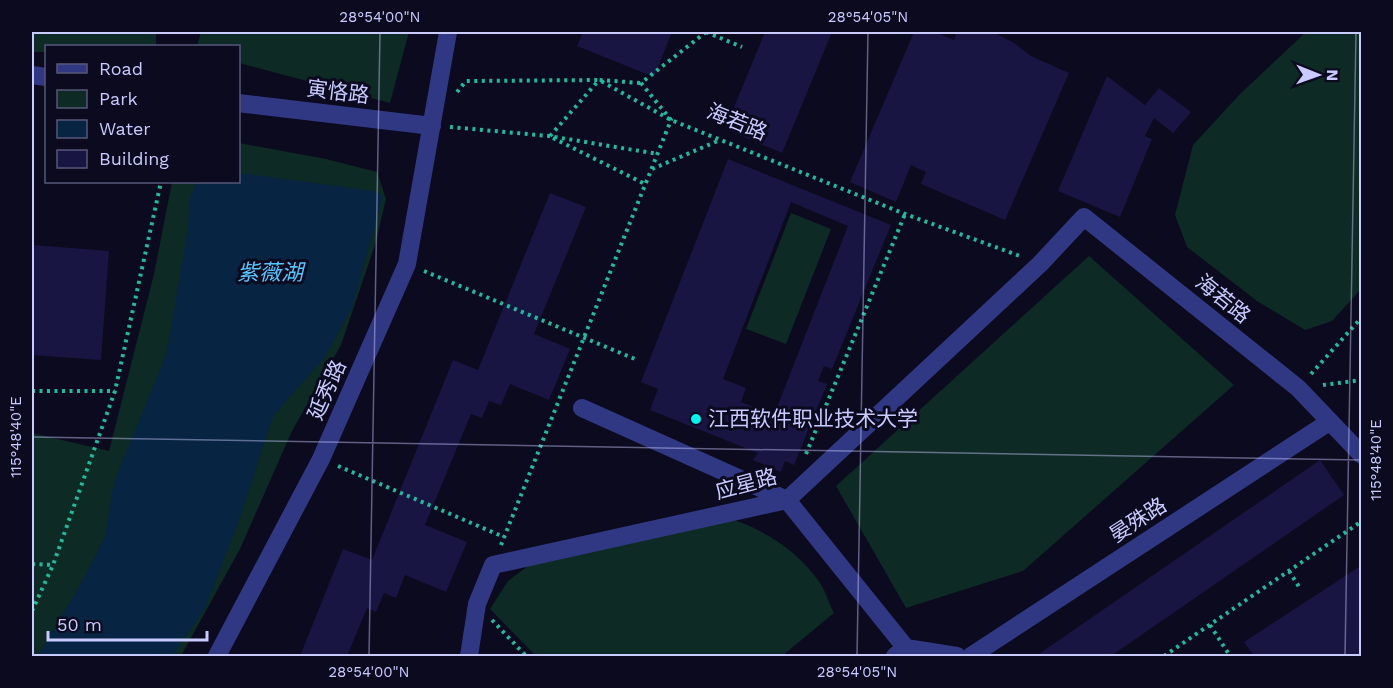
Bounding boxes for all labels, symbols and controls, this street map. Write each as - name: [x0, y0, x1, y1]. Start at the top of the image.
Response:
- text: 28°54'00"N: [339, 8, 421, 26]
- text: 28°54'05"N: [828, 8, 908, 26]
- legend: [45, 45, 240, 183]
- north arrow: [1288, 45, 1348, 105]
- text: Road: [99, 58, 143, 79]
- text: N: [1323, 69, 1342, 81]
- street label: 寅恪路: [305, 75, 371, 108]
- text: Park: [99, 88, 138, 109]
- street label: 海若路: [703, 98, 771, 145]
- text: Water: [99, 118, 151, 139]
- text: Building: [99, 148, 169, 169]
- water label: 紫薇湖: [237, 260, 306, 285]
- street label: 海若路: [1191, 269, 1256, 328]
- street label: 延秀路: [302, 356, 351, 424]
- text: 115°48'40"E: [7, 396, 25, 478]
- place label: 江西软件职业技术大学: [708, 406, 918, 431]
- marker: 江西软件职业技术大学: [689, 412, 703, 426]
- text: 115°48'40"E: [1367, 419, 1385, 501]
- street label: 应星路: [712, 463, 780, 504]
- street label: 晏殊路: [1105, 492, 1171, 547]
- scale bar: [48, 604, 207, 642]
- text: 50 m: [57, 614, 102, 635]
- text: 28°54'00"N: [328, 663, 410, 681]
- text: 28°54'05"N: [817, 663, 897, 681]

